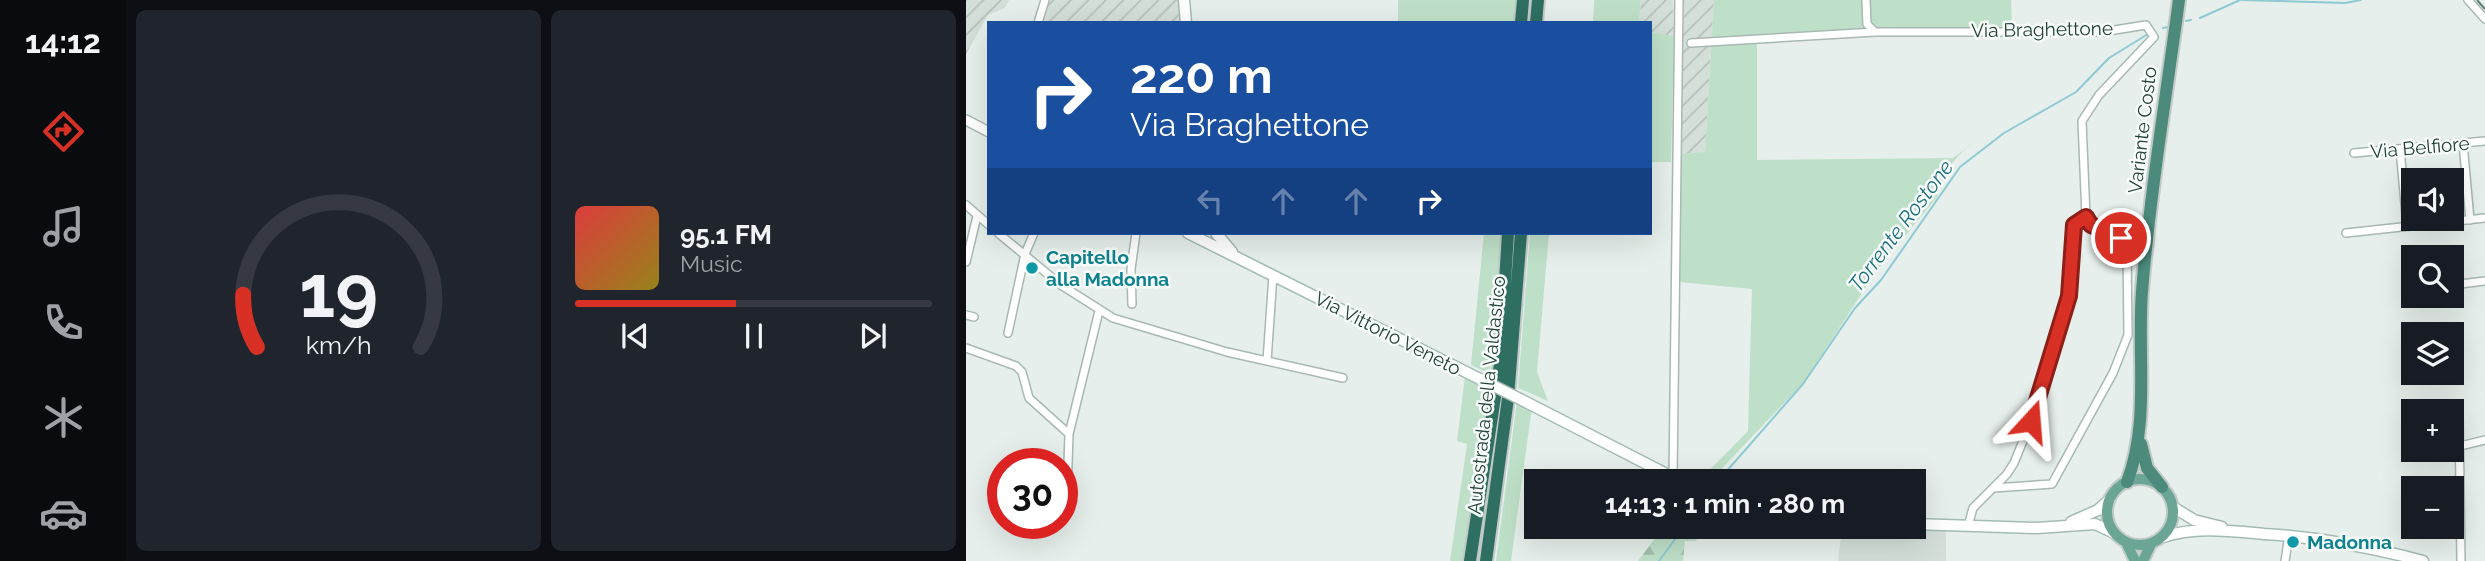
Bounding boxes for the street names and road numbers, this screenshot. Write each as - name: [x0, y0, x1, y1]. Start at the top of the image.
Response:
- street label: Via Braghettone: [1971, 17, 2113, 41]
- street label: Variante Costo: [2123, 65, 2161, 195]
- street label: Via Belfiore: [2369, 132, 2471, 162]
- street label: Autostrada della Valdastico: [1463, 275, 1509, 515]
- street label: Via Vittorio Veneto: [1311, 287, 1465, 379]

